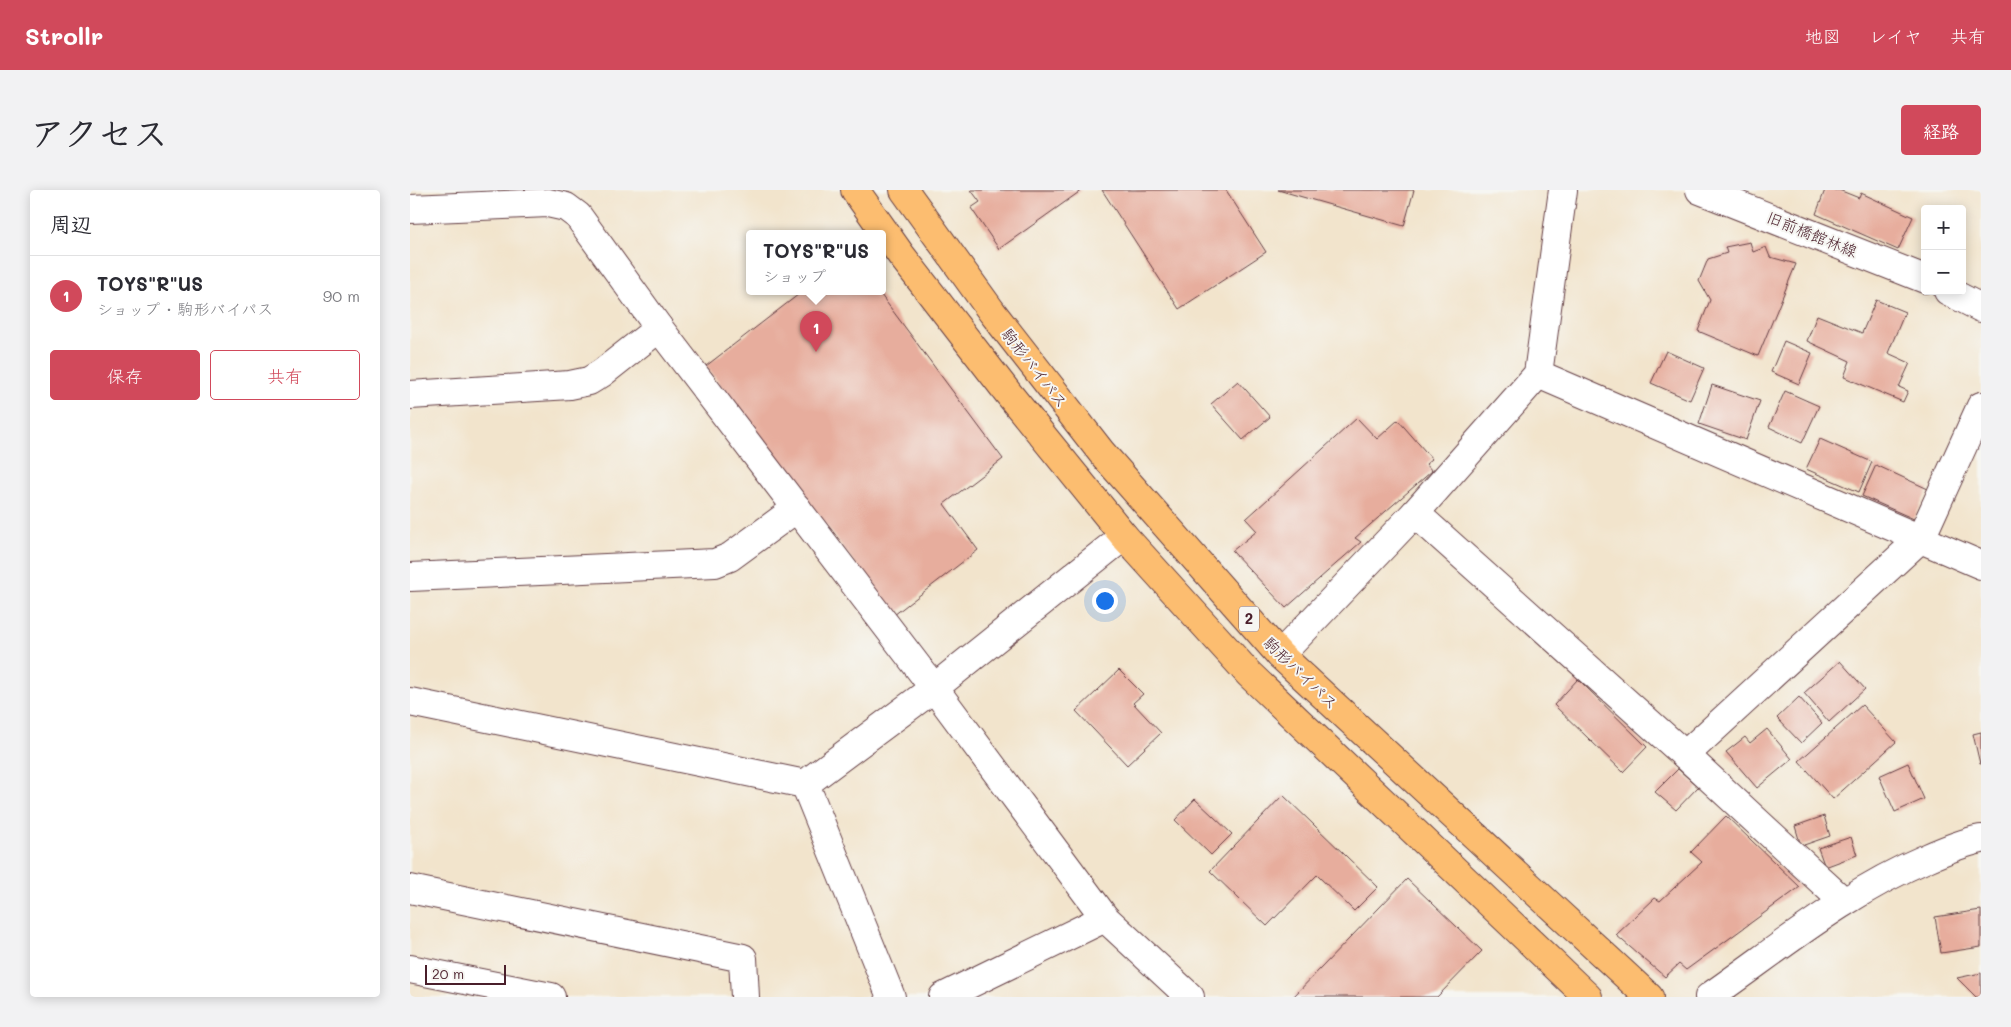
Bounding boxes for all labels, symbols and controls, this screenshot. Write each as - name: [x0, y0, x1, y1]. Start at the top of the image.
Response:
- text: Strollr: [25, 20, 103, 51]
- text: 地図: [1805, 24, 1841, 48]
- text: レイヤ: [1869, 24, 1922, 48]
- text: 共有: [1950, 24, 1986, 48]
- button: 経路: [1901, 105, 1981, 155]
- text: アクセス: [30, 109, 168, 155]
- map controls: [1921, 205, 1966, 295]
- button: +: [1921, 205, 1966, 250]
- street label: 旧前橋館林線: [1764, 206, 1861, 261]
- text: 周辺: [50, 210, 92, 237]
- popup: [746, 230, 886, 295]
- text: TOYS"R"US: [763, 238, 869, 263]
- button: −: [1921, 250, 1966, 295]
- text: ショップ: [763, 265, 826, 286]
- text: TOYS"R"US: [97, 271, 203, 296]
- text: 1: [62, 285, 70, 306]
- text: 90 m: [323, 285, 360, 306]
- text: ショップ · 駒形バイパス: [97, 298, 273, 319]
- pin: 1: [800, 311, 832, 352]
- street label: 駒形バイパス: [998, 324, 1073, 412]
- button: 保存: [50, 350, 200, 400]
- button: 共有: [210, 350, 360, 400]
- your location: [1092, 588, 1118, 614]
- road number: 2: [1239, 606, 1259, 632]
- street label: 駒形バイパス: [1260, 632, 1343, 713]
- scale bar: [425, 962, 506, 985]
- text: 20 m: [432, 964, 464, 983]

